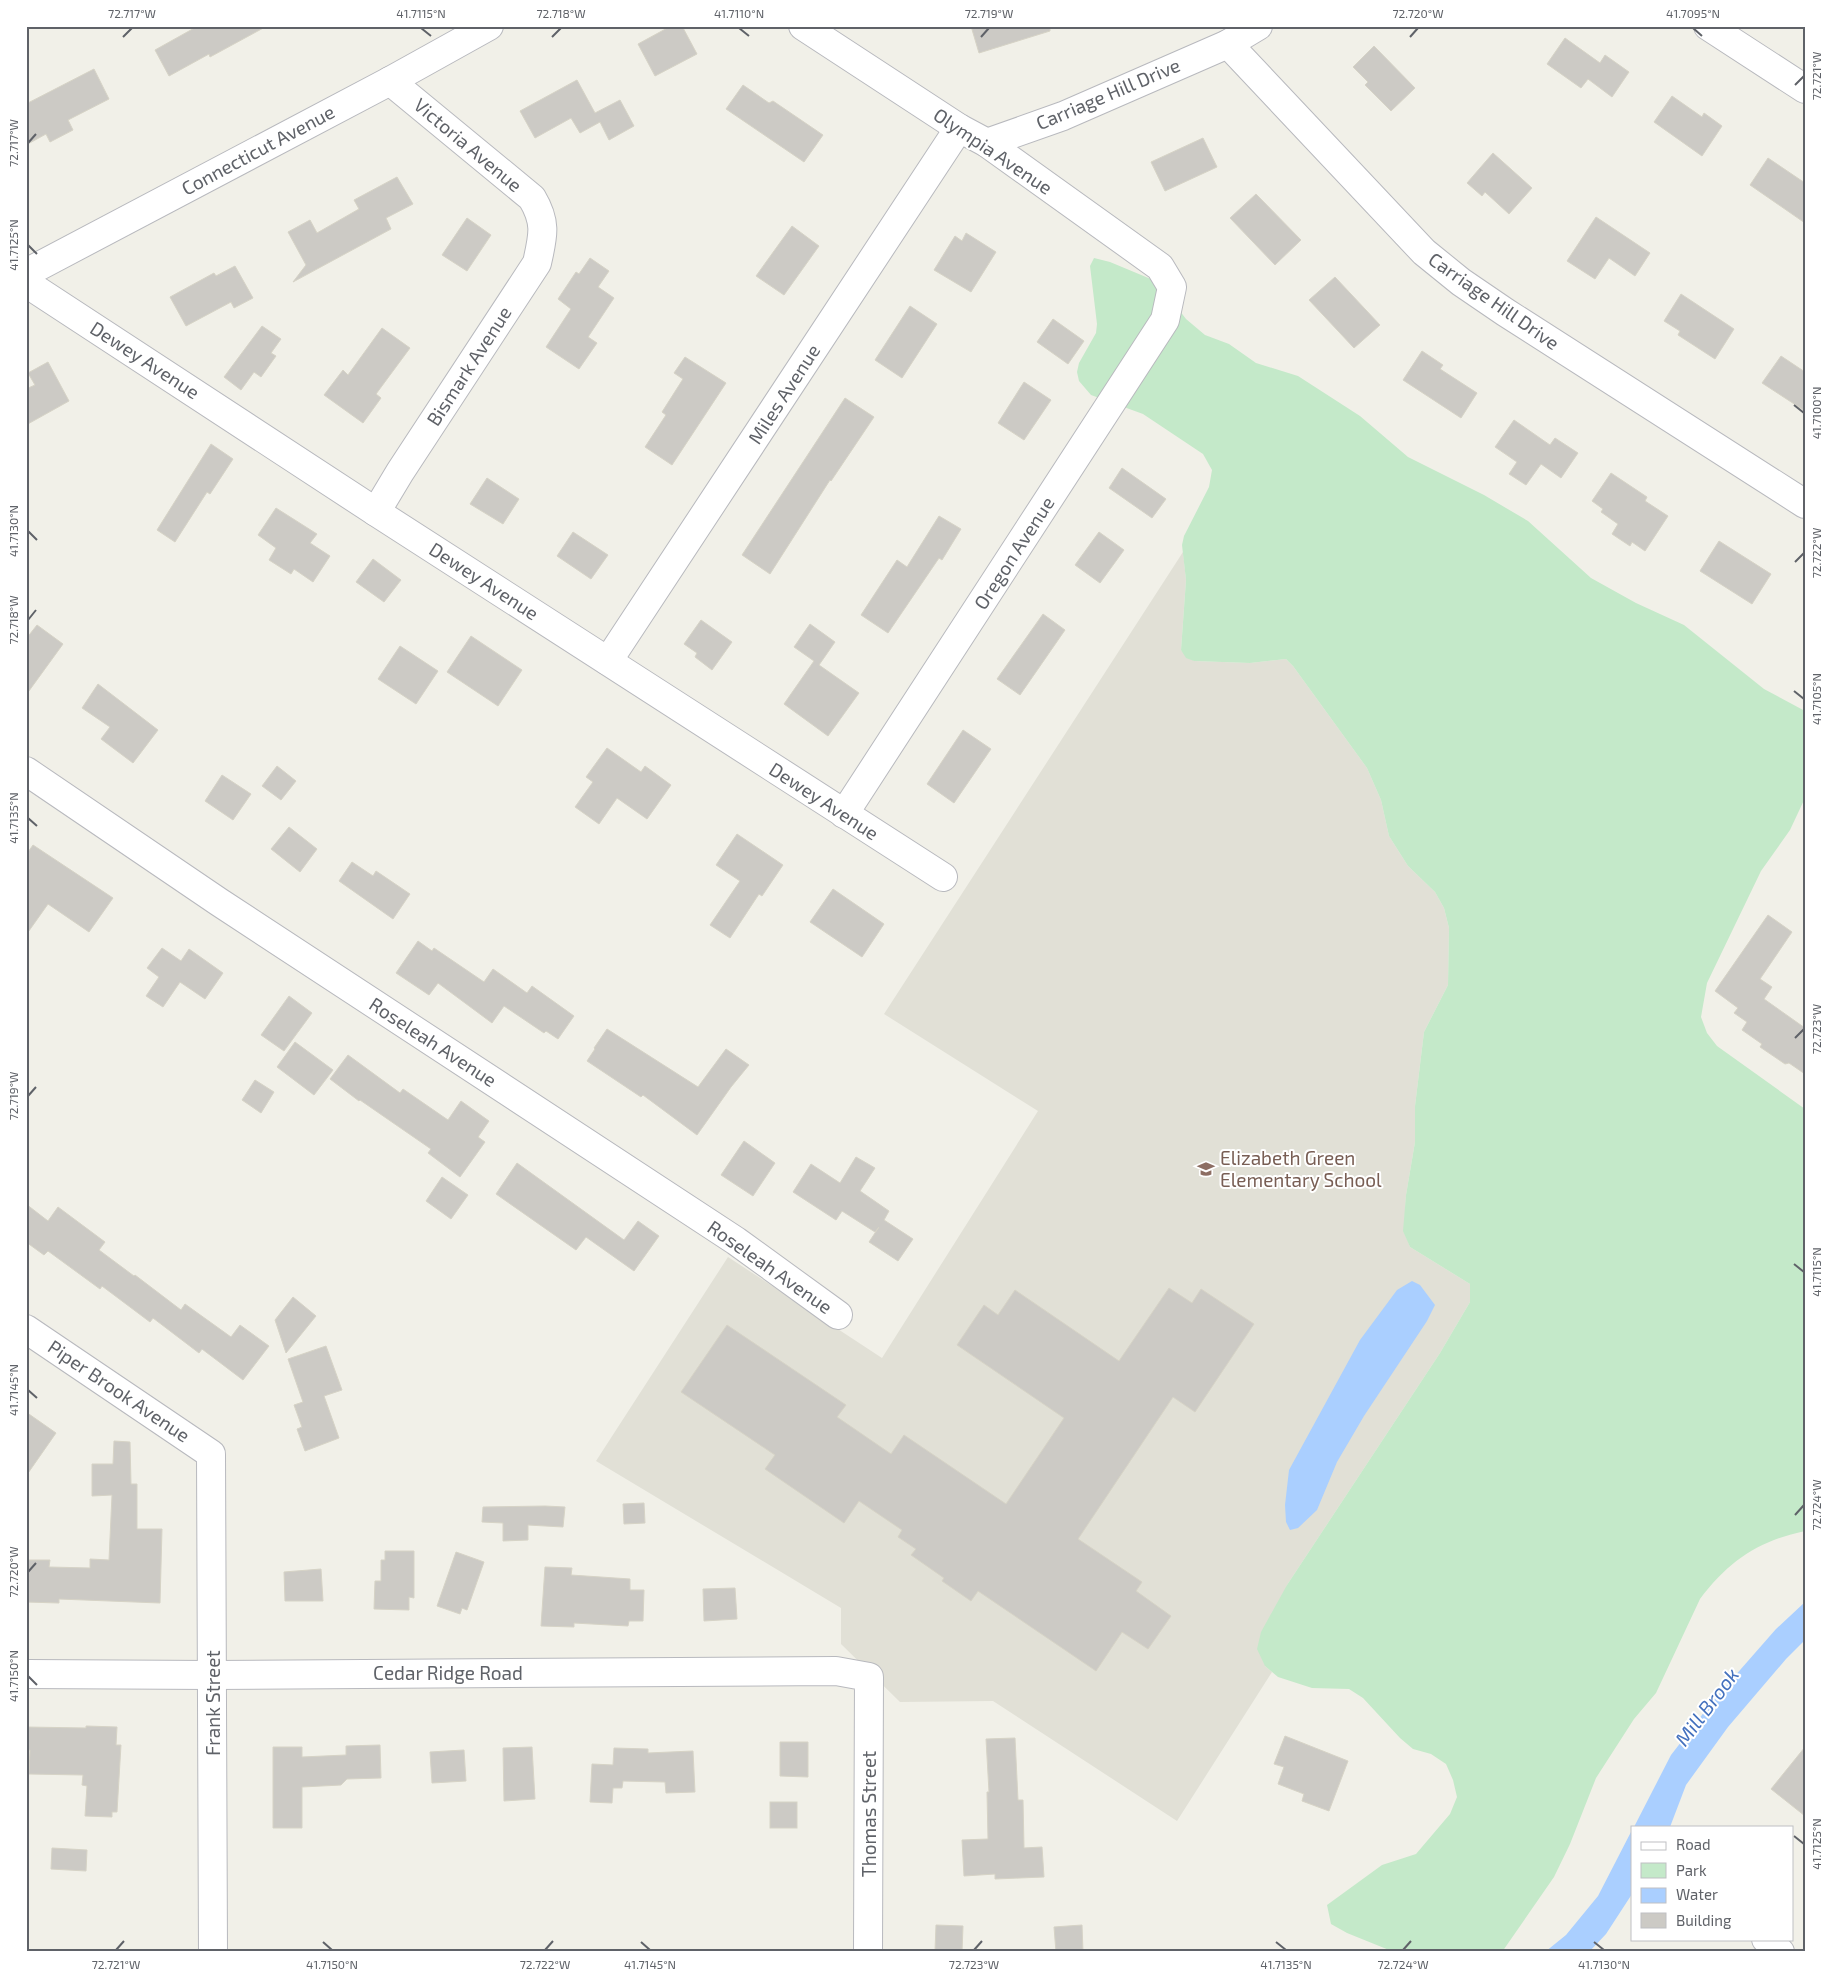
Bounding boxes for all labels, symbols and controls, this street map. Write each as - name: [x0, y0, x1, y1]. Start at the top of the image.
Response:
- text: 72.717°W: [108, 6, 156, 20]
- text: 41.7115°N: [396, 6, 446, 20]
- text: 72.718°W: [536, 6, 586, 20]
- text: 41.7110°N: [714, 6, 764, 20]
- text: 72.719°W: [965, 6, 1013, 20]
- text: 72.720°W: [1392, 6, 1444, 20]
- text: 41.7095°N: [1666, 6, 1720, 20]
- text: 72.721°W: [1809, 52, 1823, 100]
- street label: Carriage Hill Drive: [1032, 53, 1183, 134]
- street label: Victoria Avenue: [410, 93, 527, 196]
- street label: Connecticut Avenue: [177, 100, 338, 200]
- street label: Olympia Avenue: [930, 102, 1057, 199]
- text: 72.717°W: [6, 119, 20, 167]
- text: 41.7125°N: [6, 219, 20, 271]
- street label: Carriage Hill Drive: [1425, 247, 1564, 354]
- street label: Bismark Avenue: [421, 302, 516, 430]
- street label: Dewey Avenue: [86, 316, 204, 403]
- street label: Miles Avenue: [743, 340, 824, 448]
- text: 41.7100°N: [1809, 387, 1823, 439]
- street label: Oregon Avenue: [969, 492, 1059, 614]
- text: 41.7130°N: [6, 505, 20, 557]
- text: 72.722°W: [1809, 528, 1823, 578]
- street label: Dewey Avenue: [425, 537, 543, 624]
- text: 72.718°W: [6, 595, 20, 645]
- text: 41.7105°N: [1809, 673, 1823, 725]
- street label: Dewey Avenue: [765, 757, 883, 844]
- text: 41.7135°N: [6, 792, 20, 844]
- street label: Roseleah Avenue: [365, 992, 501, 1091]
- text: 72.723°W: [1809, 1004, 1823, 1054]
- text: 72.719°W: [6, 1072, 20, 1120]
- place label: Elizabeth Green Elementary School: [1220, 1146, 1382, 1191]
- school or university icon: Elizabeth Green Elementary School: [1196, 1159, 1216, 1179]
- street label: Roseleah Avenue: [703, 1215, 837, 1318]
- text: 41.7115°N: [1809, 1247, 1823, 1297]
- street label: Piper Brook Avenue: [44, 1335, 195, 1447]
- text: 41.7145°N: [6, 1364, 20, 1416]
- text: 72.724°W: [1809, 1479, 1823, 1531]
- text: 72.720°W: [6, 1546, 20, 1598]
- text: 41.7150°N: [6, 1650, 20, 1702]
- street label: Frank Street: [201, 1650, 224, 1756]
- street label: Cedar Ridge Road: [373, 1661, 523, 1684]
- water label: Mill Brook: [1669, 1663, 1743, 1750]
- street label: Thomas Street: [857, 1751, 880, 1877]
- text: 41.7125°N: [1809, 1818, 1823, 1870]
- legend: [1631, 1826, 1794, 1940]
- text: Road: [1676, 1835, 1711, 1853]
- text: Park: [1676, 1861, 1707, 1879]
- text: Water: [1676, 1885, 1718, 1903]
- text: Building: [1676, 1911, 1732, 1929]
- text: 72.721°W: [92, 1957, 140, 1971]
- text: 41.7150°N: [306, 1957, 358, 1971]
- text: 72.722°W: [520, 1957, 570, 1971]
- text: 41.7145°N: [624, 1957, 676, 1971]
- text: 72.723°W: [949, 1957, 999, 1971]
- text: 41.7135°N: [1260, 1957, 1312, 1971]
- text: 72.724°W: [1377, 1957, 1429, 1971]
- text: 41.7130°N: [1578, 1957, 1630, 1971]

